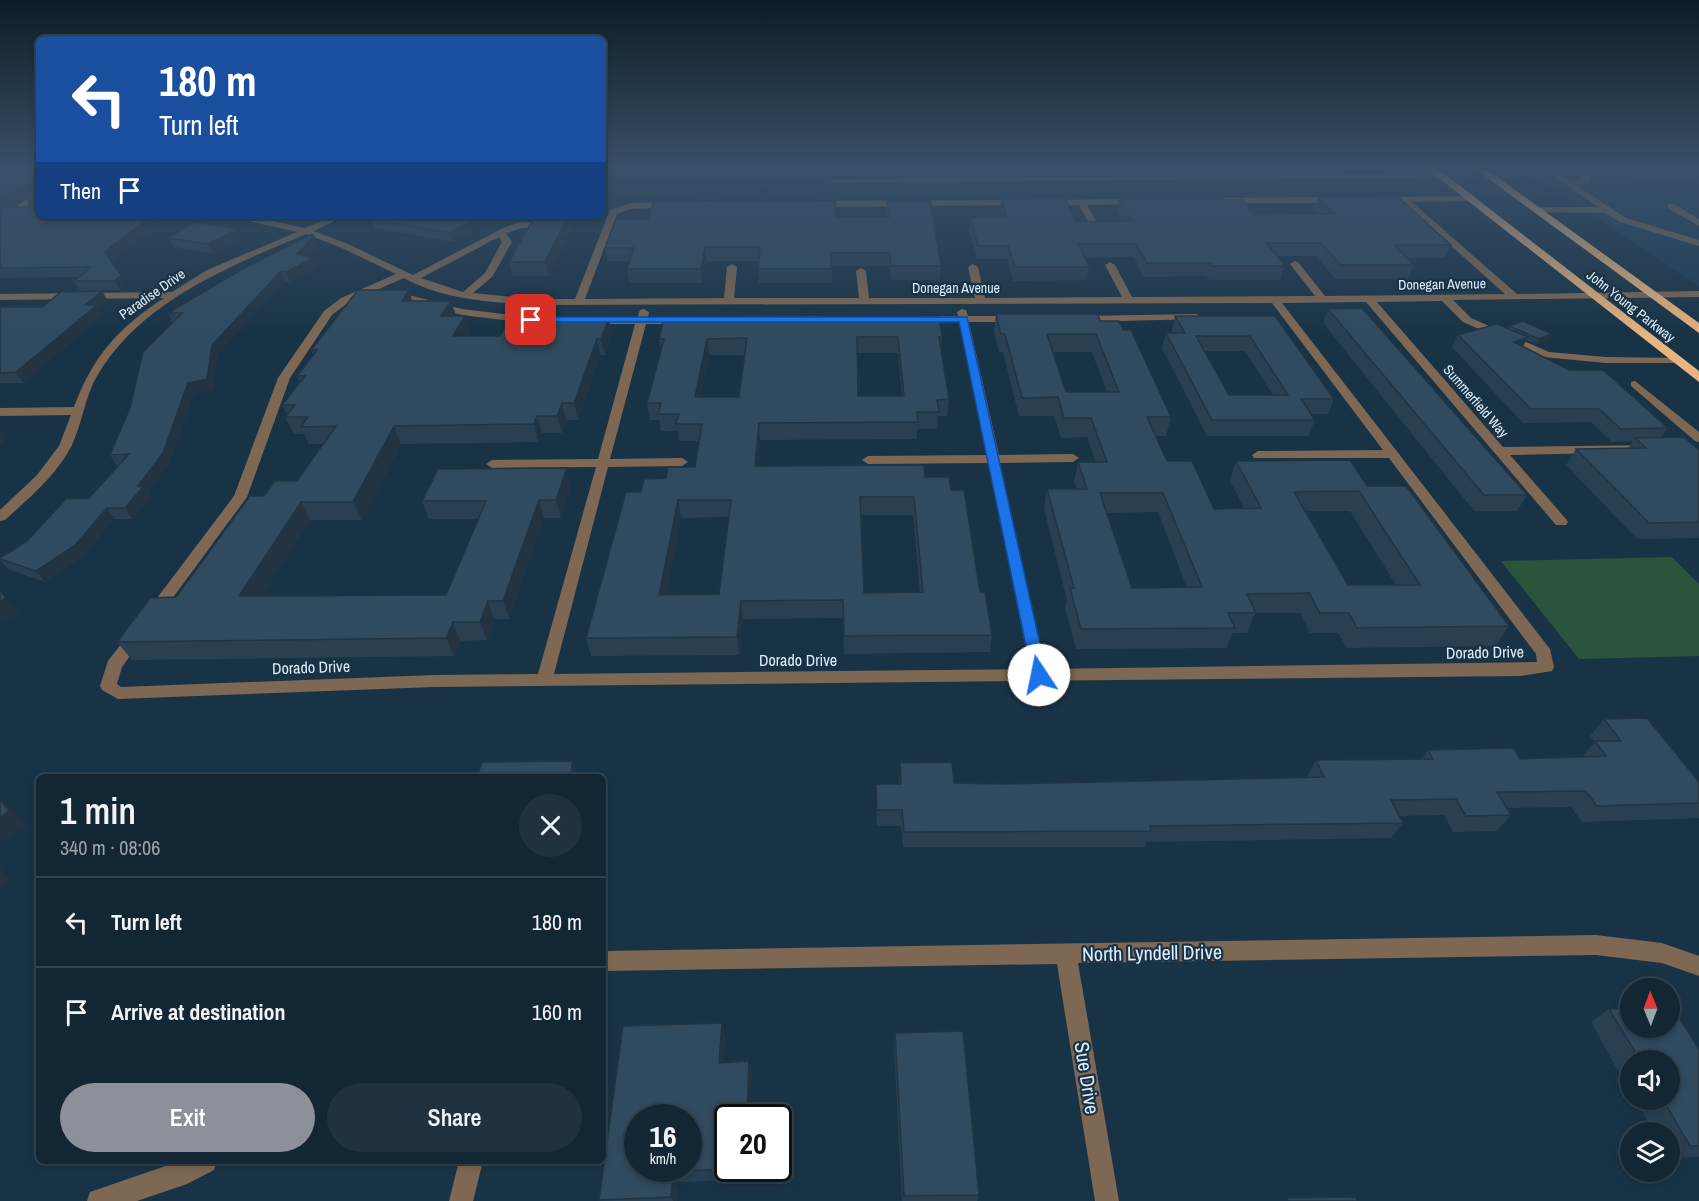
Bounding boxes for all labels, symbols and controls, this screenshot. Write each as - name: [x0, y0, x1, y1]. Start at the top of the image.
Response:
- text: 180 m: [159, 53, 257, 109]
- icon: left: [60, 60, 138, 138]
- text: Turn left: [159, 107, 238, 143]
- icon: arrive: [113, 174, 146, 207]
- text: Then: [60, 176, 101, 206]
- street label: Paradise Drive: [115, 265, 189, 323]
- street label: John Young Parkway: [1583, 266, 1679, 346]
- street label: Donegan Avenue: [1398, 274, 1486, 294]
- street label: Donegan Avenue: [912, 279, 1000, 297]
- pin: [505, 294, 556, 345]
- icon: arrive: [514, 303, 547, 336]
- street label: Summerfield Way: [1439, 361, 1513, 441]
- street label: Dorado Drive: [1446, 640, 1524, 664]
- position arrow: [1007, 643, 1071, 707]
- street label: Dorado Drive: [759, 649, 837, 671]
- street label: Dorado Drive: [272, 655, 350, 679]
- text: 1 min: [60, 787, 136, 835]
- button: close: [519, 794, 582, 857]
- text: 340 m · 08:06: [60, 834, 160, 861]
- icon: left: [60, 906, 93, 939]
- text: Turn left: [111, 907, 182, 937]
- text: 180 m: [532, 907, 582, 937]
- street label: North Lyndell Drive: [1082, 938, 1222, 967]
- north arrow: [1620, 978, 1680, 1038]
- map controls: [1620, 978, 1680, 1182]
- icon: arrive: [60, 996, 93, 1029]
- text: Arrive at destination: [111, 997, 285, 1027]
- text: 160 m: [532, 997, 582, 1027]
- street label: Sue Drive: [1068, 1040, 1107, 1116]
- button: sound: [1620, 1050, 1680, 1110]
- button: Exit: [60, 1083, 315, 1152]
- button: Share: [327, 1083, 582, 1152]
- speed limit sign: 20: [714, 1104, 792, 1182]
- text: 16: [649, 1116, 677, 1156]
- button: layers: [1620, 1122, 1680, 1182]
- text: km/h: [650, 1148, 676, 1169]

